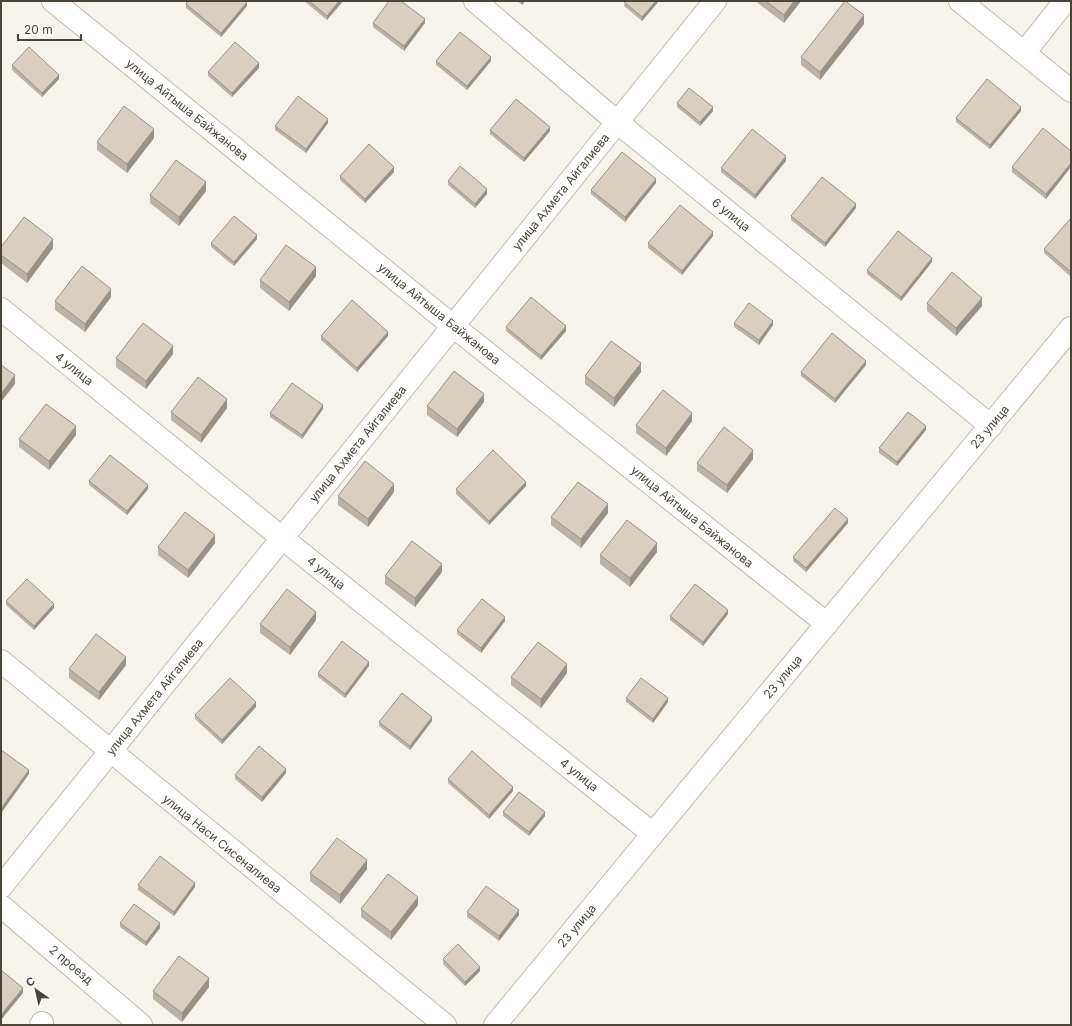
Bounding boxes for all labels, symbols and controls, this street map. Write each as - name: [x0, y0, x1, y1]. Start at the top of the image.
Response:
- scale bar: [18, 16, 81, 42]
- text: 20 m: [24, 22, 53, 37]
- street label: улица Айтыша Байжанова: [123, 56, 252, 164]
- street label: улица Ахмета Айгалиева: [509, 130, 612, 253]
- street label: 6 улица: [709, 195, 753, 235]
- street label: улица Айтыша Байжанова: [375, 260, 504, 368]
- street label: 4 улица: [52, 349, 97, 389]
- street label: улица Ахмета Айгалиева: [306, 382, 409, 505]
- street label: 23 улица: [967, 402, 1012, 452]
- street label: улица Айтыша Байжанова: [628, 463, 757, 571]
- street label: 4 улица: [304, 553, 349, 593]
- street label: улица Ахмета Айгалиева: [103, 635, 206, 758]
- street label: 23 улица: [760, 652, 805, 702]
- street label: 4 улица: [557, 755, 602, 795]
- street label: улица Наси Сисеналиева: [160, 791, 285, 896]
- street label: 23 улица: [554, 901, 599, 951]
- street label: 2 проезд: [46, 942, 97, 988]
- north arrow: [16, 970, 56, 1010]
- text: С: [23, 974, 38, 990]

